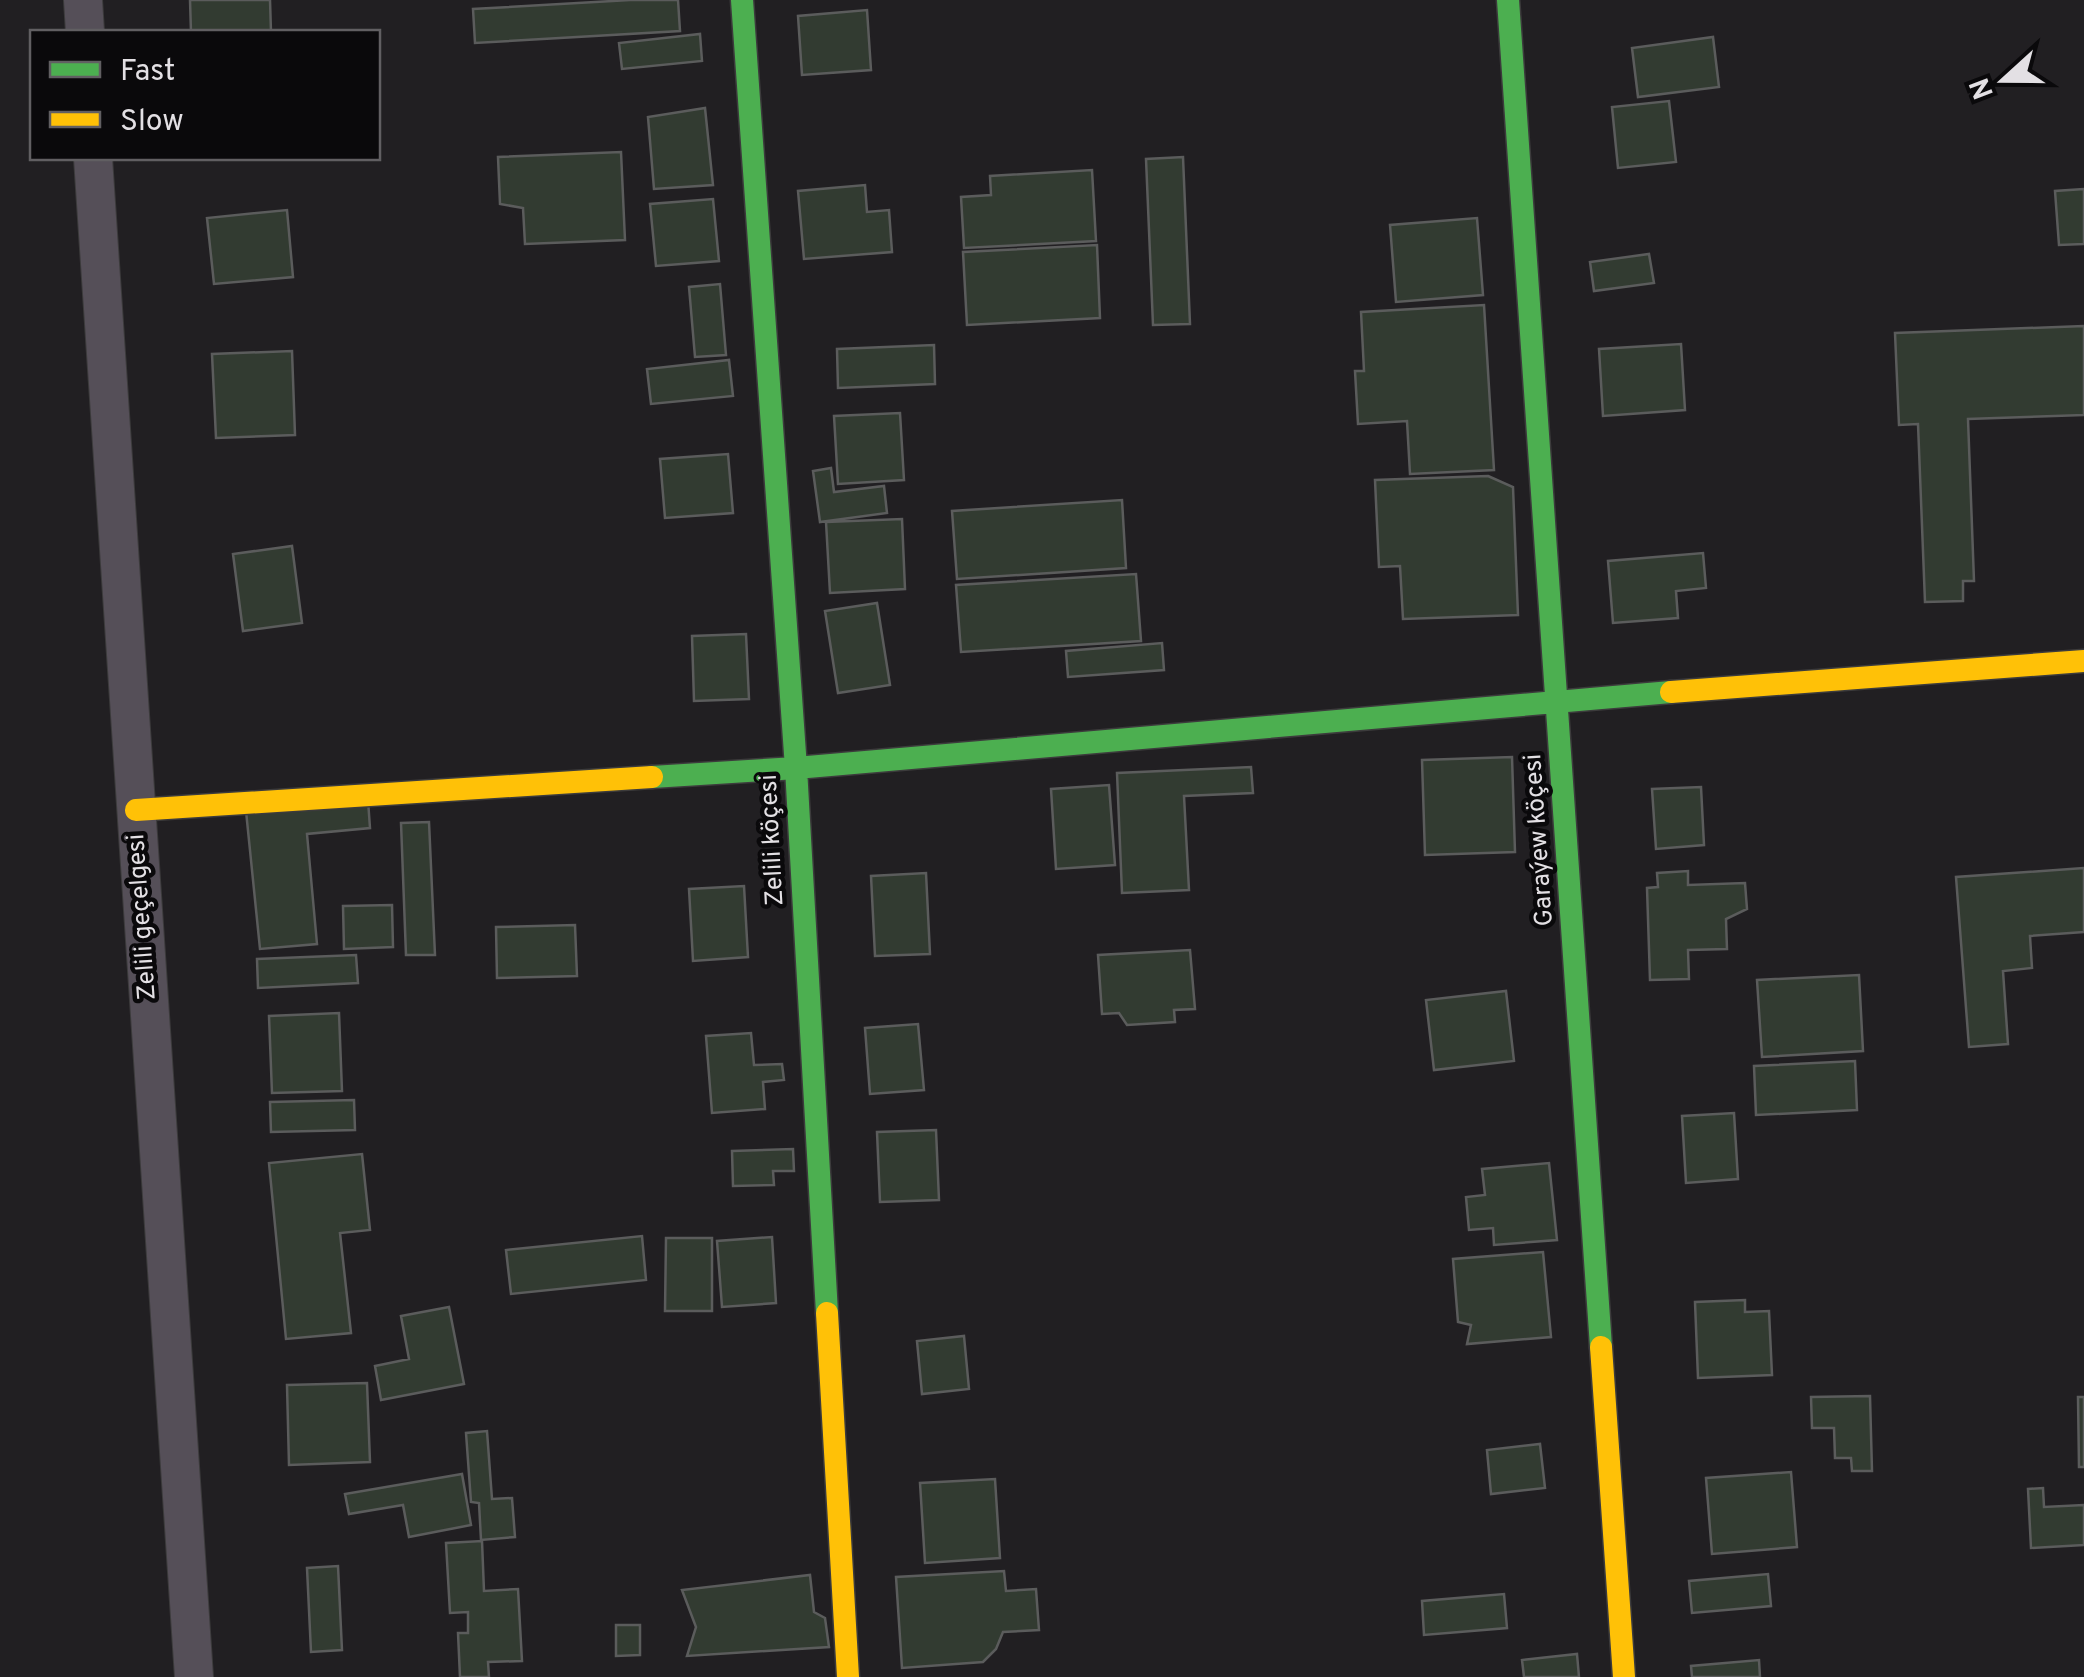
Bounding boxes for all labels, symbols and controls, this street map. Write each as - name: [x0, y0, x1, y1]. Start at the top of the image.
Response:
- legend: [30, 30, 380, 160]
- north arrow: [1954, 30, 2054, 130]
- text: Fast: [120, 54, 175, 91]
- text: N: [1963, 72, 2004, 104]
- text: Slow: [120, 104, 184, 141]
- street label: Garaýew köçesi: [1518, 753, 1562, 927]
- street label: Zelili köçesi: [754, 773, 792, 907]
- street label: Zelili geçelgesi: [121, 833, 165, 1001]

